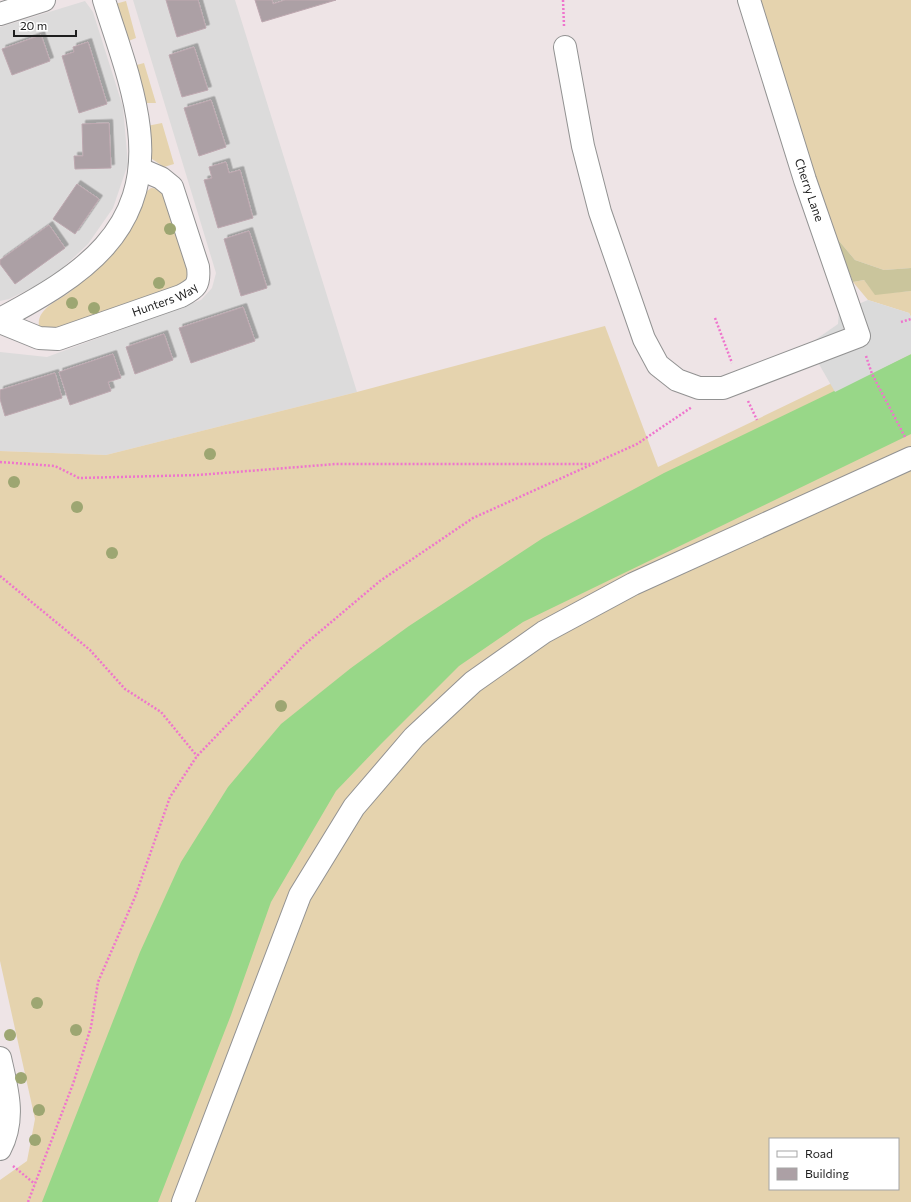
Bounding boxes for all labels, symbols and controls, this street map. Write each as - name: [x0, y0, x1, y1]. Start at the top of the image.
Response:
- scale bar: [14, 12, 76, 38]
- text: 20 m: [20, 18, 47, 32]
- street label: Cherry Lane: [793, 156, 827, 223]
- street label: Hunters Way: [130, 280, 200, 319]
- legend: [769, 1138, 899, 1190]
- text: Road: [805, 1146, 833, 1160]
- text: Building: [805, 1166, 849, 1180]

